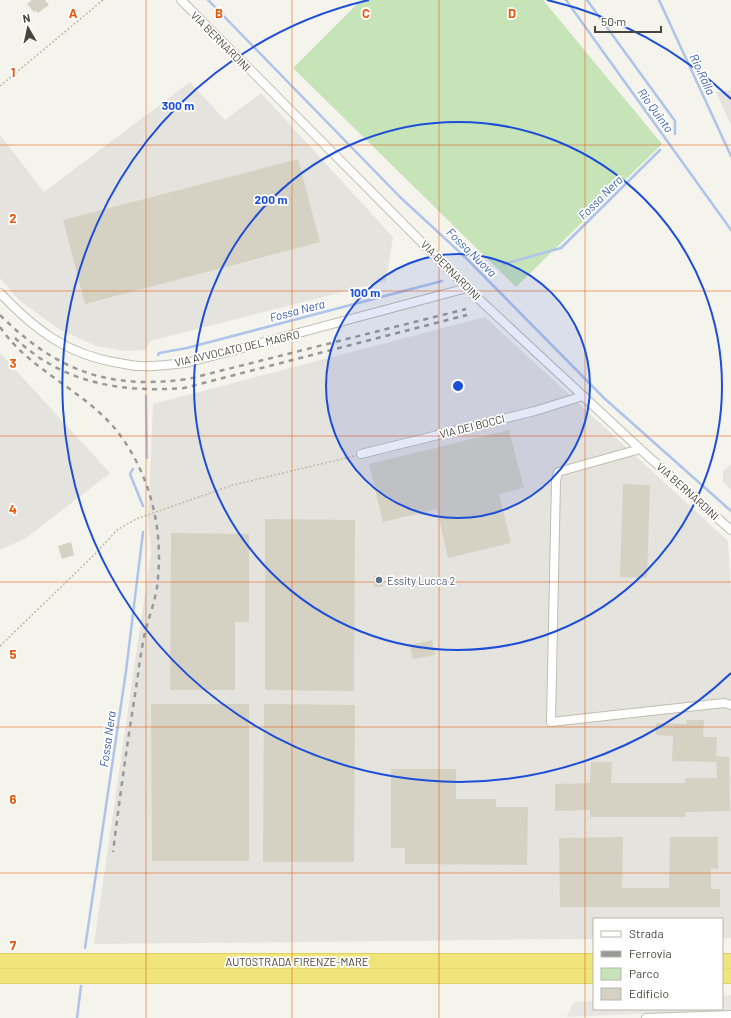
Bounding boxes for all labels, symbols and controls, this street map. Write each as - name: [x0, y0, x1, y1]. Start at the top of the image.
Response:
- text: A: [69, 5, 78, 21]
- text: C: [362, 5, 370, 21]
- text: D: [508, 5, 516, 21]
- north arrow: [8, 8, 48, 48]
- street label: VIA BERNARDINI: [188, 8, 254, 74]
- scale bar: [595, 8, 661, 34]
- text: N: [22, 11, 31, 25]
- text: 50 m: [601, 14, 626, 28]
- water label: Rio Ralla: [687, 51, 719, 97]
- text: 1: [11, 64, 15, 80]
- water label: Rio Quinto: [635, 85, 677, 135]
- text: 300 m: [162, 98, 194, 112]
- water label: Fossa Nera: [575, 172, 625, 222]
- text: 200 m: [255, 192, 287, 206]
- text: 2: [9, 210, 17, 226]
- water label: Fossa Nuova: [444, 225, 500, 279]
- street label: VIA BERNARDINI: [418, 237, 484, 303]
- text: 100 m: [350, 285, 380, 299]
- water label: Fossa Nera: [268, 296, 326, 324]
- street label: VIA AVVOCATO DEL MAGRO: [173, 327, 301, 369]
- text: 3: [9, 355, 17, 371]
- centre of rings: [451, 379, 465, 393]
- street label: VIA DEI BOCCI: [438, 412, 506, 440]
- street label: VIA BERNARDINI: [654, 460, 722, 522]
- text: 4: [9, 501, 17, 517]
- place label: Essity Lucca 2: [387, 574, 456, 587]
- marker: Essity Lucca 2: [374, 575, 384, 585]
- text: 5: [9, 646, 17, 662]
- water label: Fossa Nera: [96, 710, 118, 768]
- text: 6: [10, 791, 17, 807]
- legend: [593, 918, 723, 1010]
- text: Strada: [629, 926, 664, 940]
- text: 7: [10, 937, 17, 953]
- text: Ferrovia: [629, 946, 672, 960]
- street label: AUTOSTRADA FIRENZE-MARE: [226, 955, 369, 968]
- text: Parco: [629, 966, 659, 980]
- text: Edificio: [629, 986, 669, 1000]

